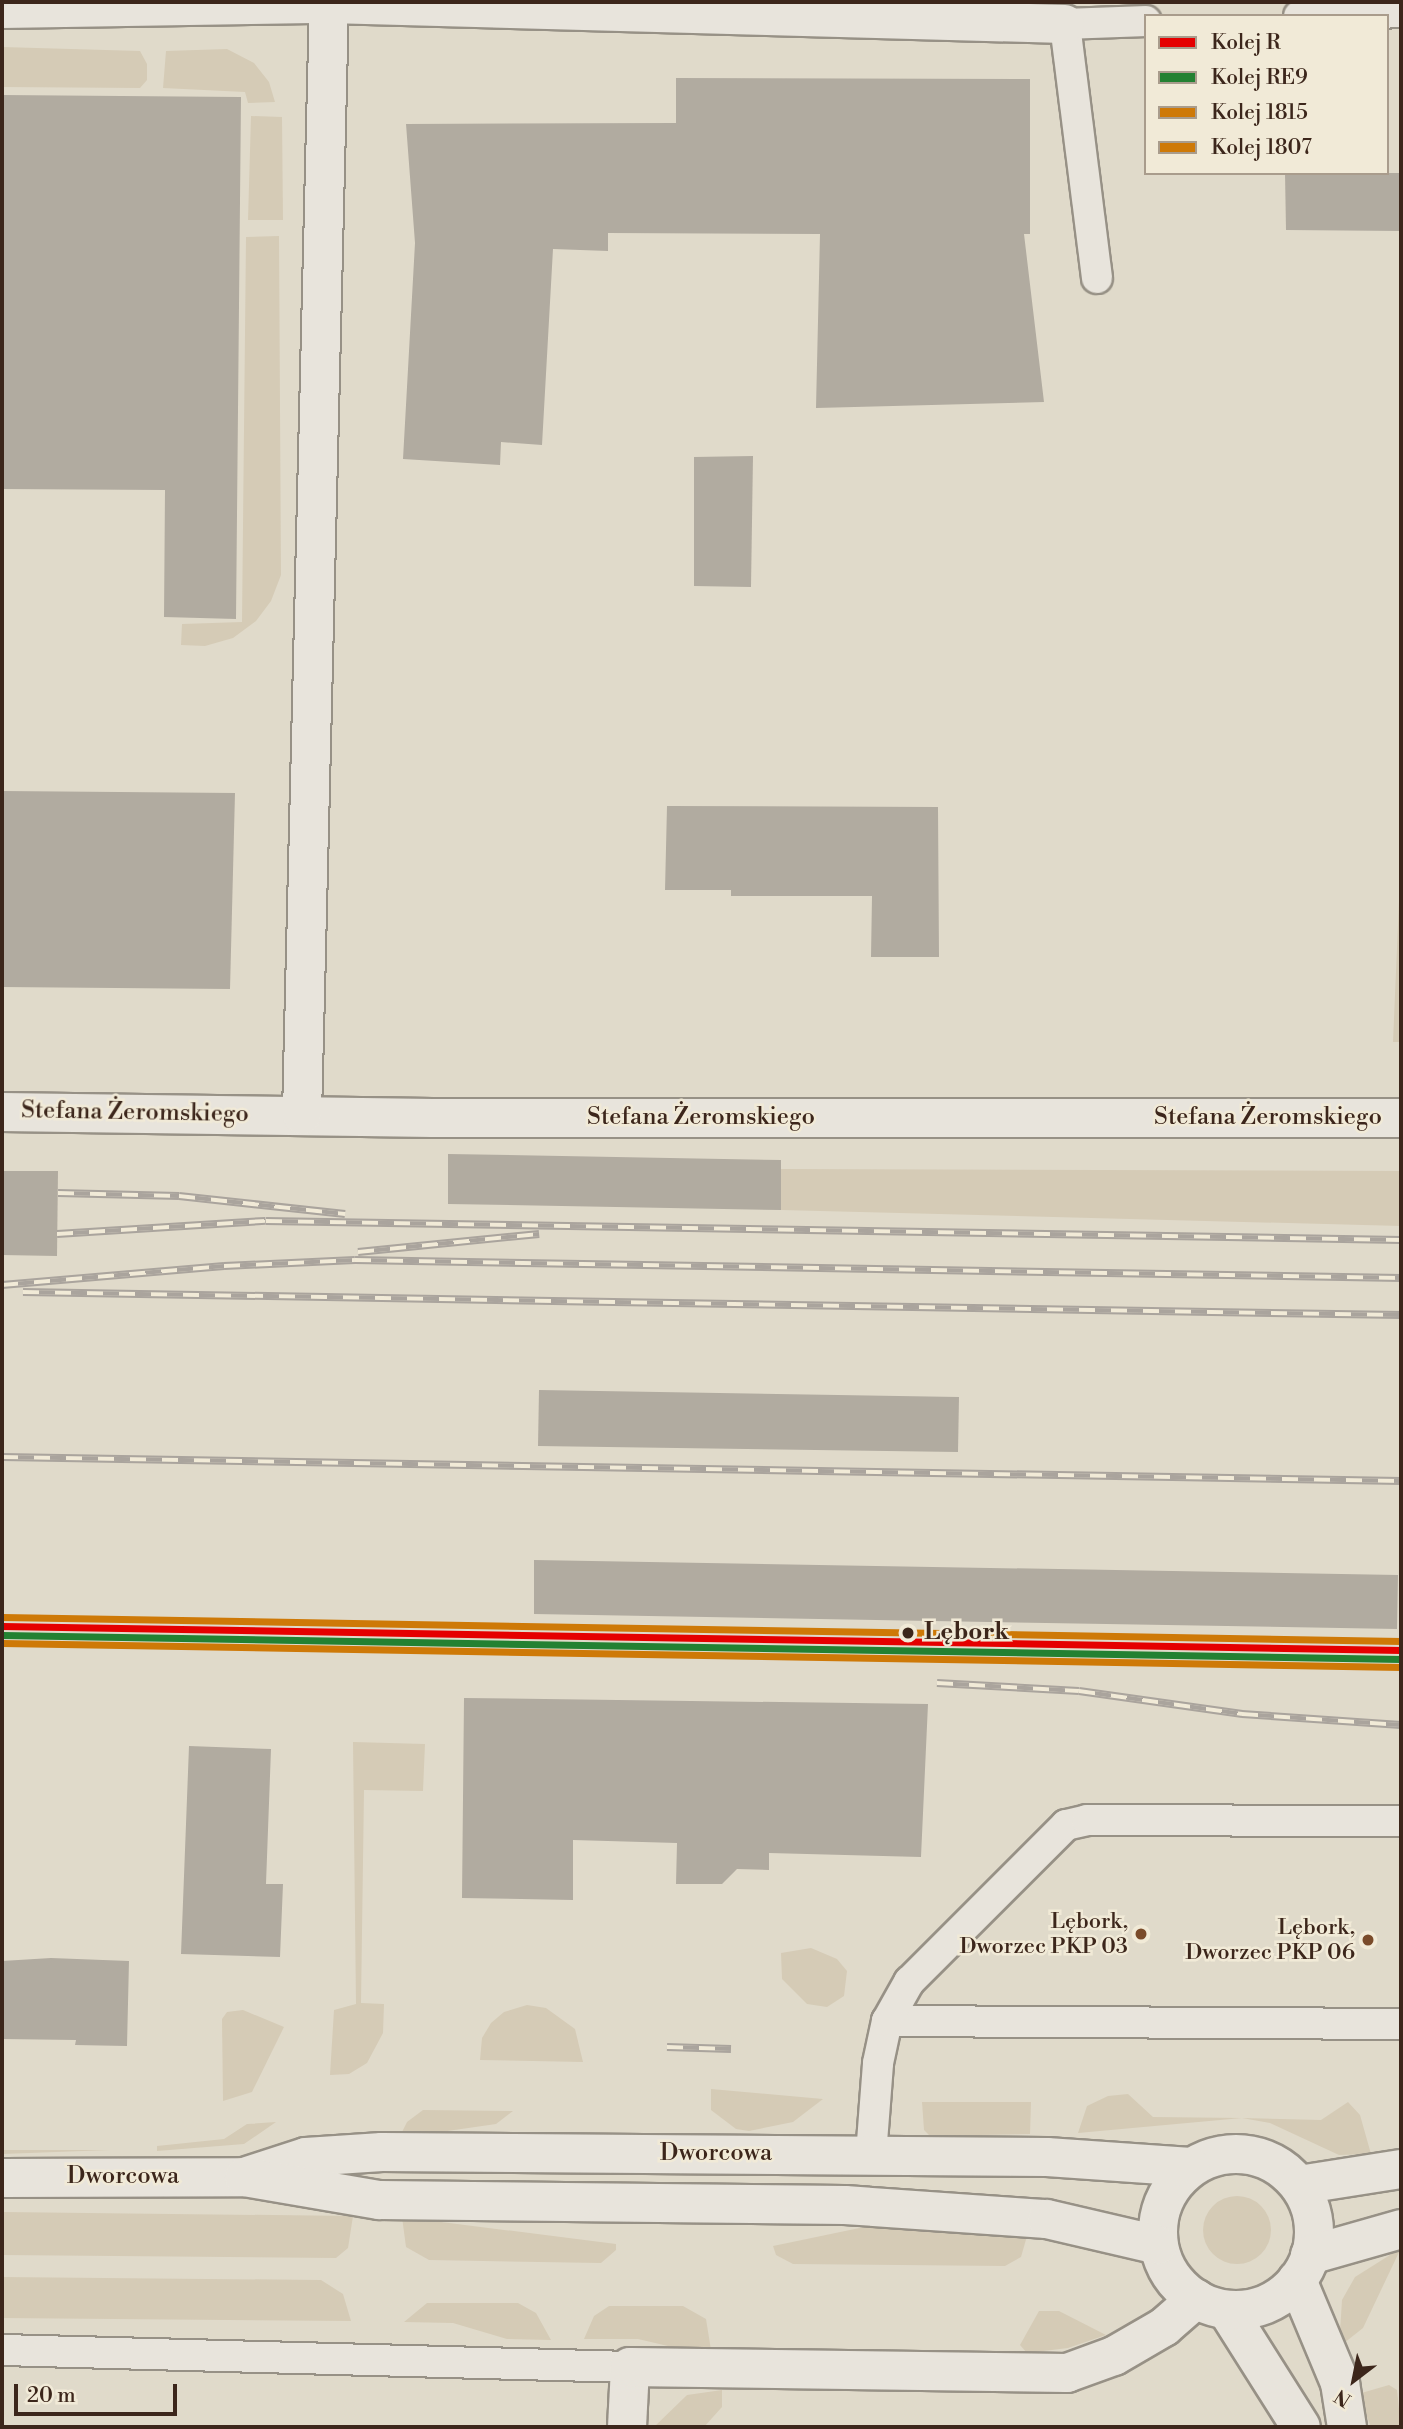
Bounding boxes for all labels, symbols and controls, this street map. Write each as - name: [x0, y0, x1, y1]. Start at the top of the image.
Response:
- legend: [1144, 14, 1389, 175]
- text: Kolej R: [1211, 30, 1281, 56]
- text: Kolej RE9: [1211, 65, 1308, 91]
- text: Kolej 1815: [1211, 100, 1308, 126]
- text: Kolej 1807: [1211, 135, 1312, 161]
- street label: Stefana Żeromskiego: [21, 1097, 249, 1129]
- street label: Stefana Żeromskiego: [587, 1104, 815, 1132]
- street label: Stefana Żeromskiego: [1154, 1104, 1382, 1132]
- place label: Lębork: [924, 1619, 1009, 1647]
- marker: Lębork: [898, 1623, 918, 1643]
- place label: Lębork, Dworzec PKP 03: [959, 1908, 1128, 1960]
- place label: Lębork, Dworzec PKP 06: [1185, 1914, 1355, 1966]
- marker: Lębork, Dworzec PKP 03: [1134, 1927, 1148, 1941]
- marker: Lębork, Dworzec PKP 06: [1361, 1933, 1375, 1947]
- street label: Dworcowa: [660, 2140, 772, 2168]
- street label: Dworcowa: [67, 2163, 179, 2191]
- north arrow: [1319, 2345, 1389, 2415]
- scale bar: [18, 2370, 180, 2414]
- text: 20 m: [27, 2383, 76, 2409]
- text: N: [1330, 2384, 1356, 2412]

